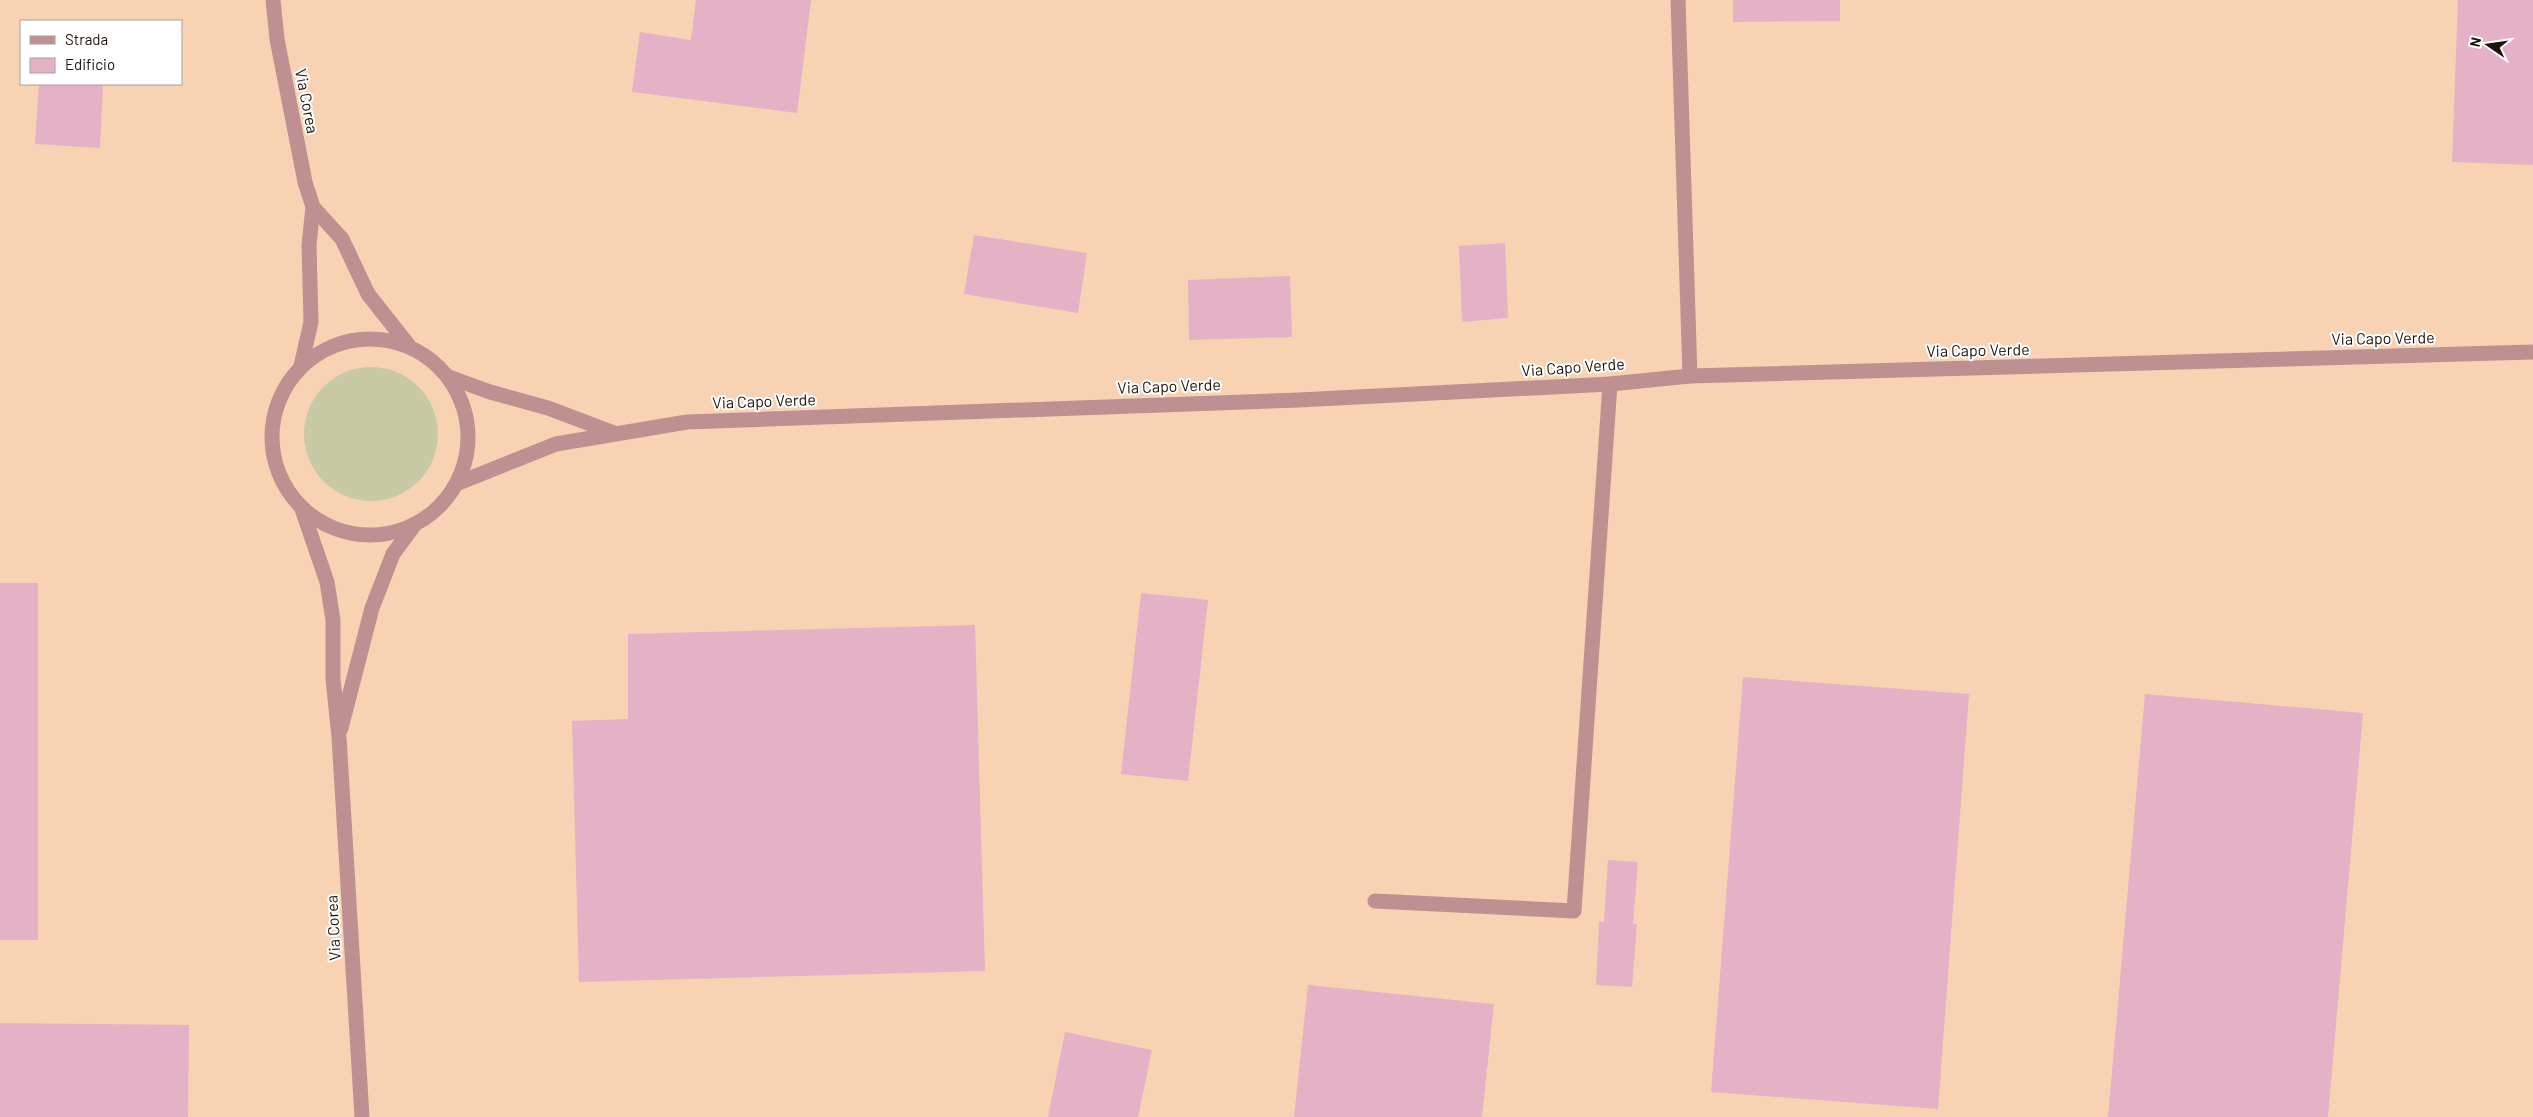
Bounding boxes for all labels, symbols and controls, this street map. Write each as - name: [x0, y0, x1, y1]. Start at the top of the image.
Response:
- legend: [20, 20, 182, 85]
- north arrow: [2463, 20, 2513, 70]
- text: Strada: [65, 30, 108, 48]
- text: N: [2466, 36, 2484, 48]
- text: Edificio: [65, 55, 115, 73]
- street label: Via Corea: [292, 67, 323, 135]
- street label: Via Capo Verde: [2331, 327, 2435, 348]
- street label: Via Capo Verde: [1926, 339, 2030, 360]
- street label: Via Capo Verde: [1521, 353, 1625, 380]
- street label: Via Capo Verde: [1117, 374, 1221, 397]
- street label: Via Capo Verde: [712, 389, 816, 412]
- street label: Via Corea: [321, 895, 344, 961]

